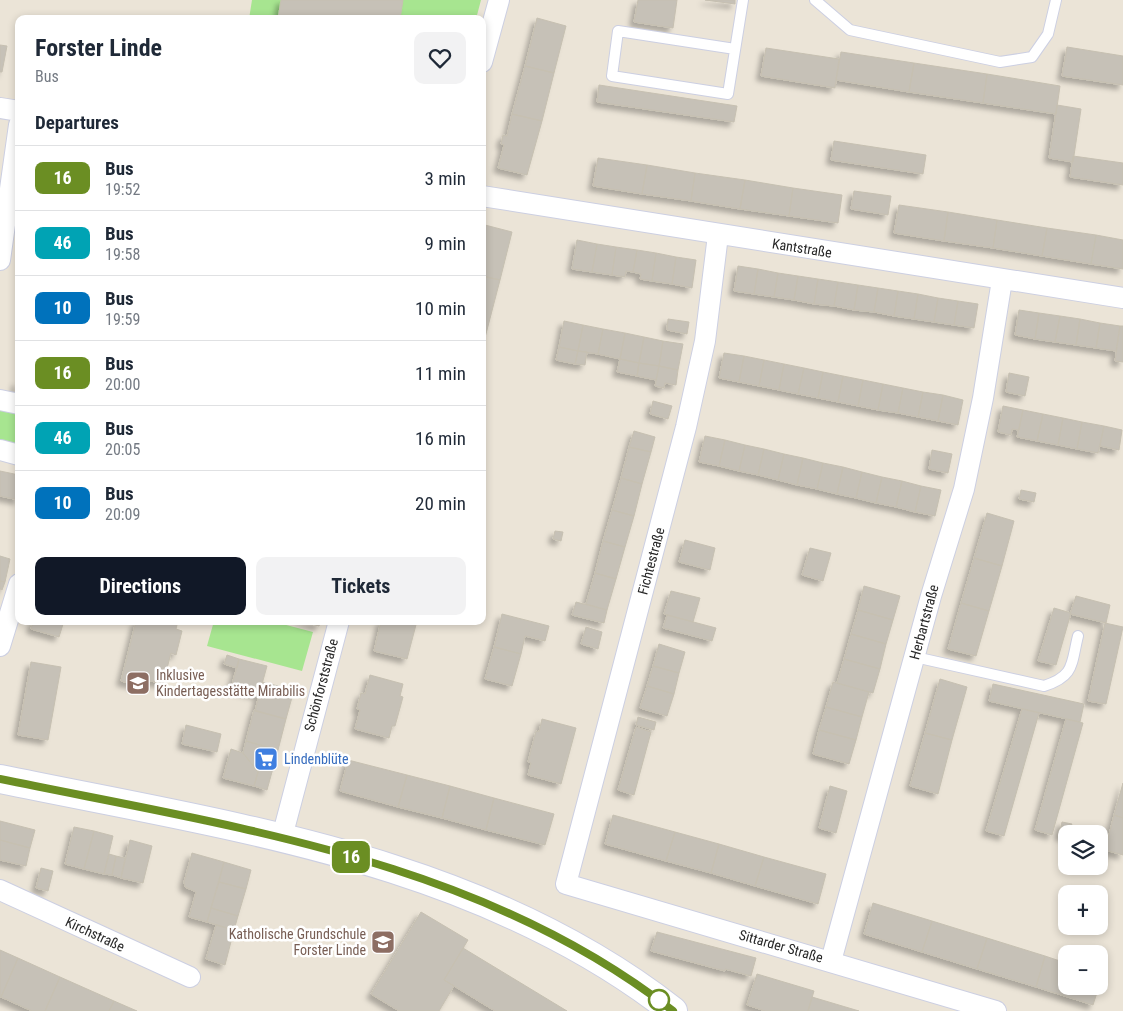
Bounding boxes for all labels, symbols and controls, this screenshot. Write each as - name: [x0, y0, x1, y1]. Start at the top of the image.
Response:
- button: heart: [414, 32, 466, 84]
- text: Forster Linde: [35, 34, 162, 62]
- text: Bus: [35, 67, 59, 86]
- text: Departures: [35, 111, 119, 134]
- text: Bus: [105, 157, 134, 180]
- text: 16: [53, 167, 72, 188]
- text: 3 min: [424, 167, 466, 190]
- text: 19:52: [105, 180, 140, 199]
- text: Bus: [105, 222, 134, 245]
- text: 46: [53, 232, 72, 253]
- text: 9 min: [424, 232, 466, 255]
- street label: Kantstraße: [771, 235, 833, 261]
- text: 19:58: [105, 245, 140, 264]
- text: Bus: [105, 287, 134, 310]
- text: 10: [53, 297, 72, 318]
- text: 10 min: [415, 297, 466, 320]
- text: 19:59: [105, 310, 140, 329]
- text: Bus: [105, 352, 134, 375]
- text: 16: [53, 362, 72, 383]
- text: 11 min: [415, 362, 466, 385]
- text: 20:00: [105, 375, 140, 394]
- text: Bus: [105, 417, 134, 440]
- text: 46: [53, 427, 72, 448]
- text: 16 min: [415, 427, 466, 450]
- text: 20:05: [105, 440, 140, 459]
- text: Bus: [105, 482, 134, 505]
- text: 10: [53, 492, 72, 513]
- text: 20 min: [415, 492, 466, 515]
- text: 20:09: [105, 505, 140, 524]
- street label: Fichtestraße: [634, 525, 668, 596]
- button: Directions: [35, 557, 246, 615]
- button: Tickets: [256, 557, 466, 615]
- street label: Herbartstraße: [906, 582, 942, 661]
- street label: Schönforststraße: [301, 636, 341, 733]
- place label: Inklusive Kindertagesstätte Mirabilis: [156, 667, 305, 699]
- school or university icon: Inklusive Kindertagesstätte Mirabilis: [125, 670, 151, 696]
- supermarket icon: Lindenblüte: [253, 746, 279, 772]
- place label: Lindenblüte: [284, 751, 349, 767]
- map controls: [1058, 825, 1108, 995]
- button: layers: [1058, 825, 1108, 875]
- line badge: 16: [328, 841, 374, 873]
- text: 16: [342, 846, 360, 867]
- button: +: [1058, 885, 1108, 935]
- street label: Kirchstraße: [63, 913, 127, 955]
- place label: Katholische Grundschule Forster Linde: [229, 926, 366, 958]
- street label: Sittarder Straße: [737, 926, 825, 966]
- school or university icon: Katholische Grundschule Forster Linde: [370, 929, 396, 955]
- button: −: [1058, 945, 1108, 995]
- unlabelled marker: [648, 989, 670, 1011]

